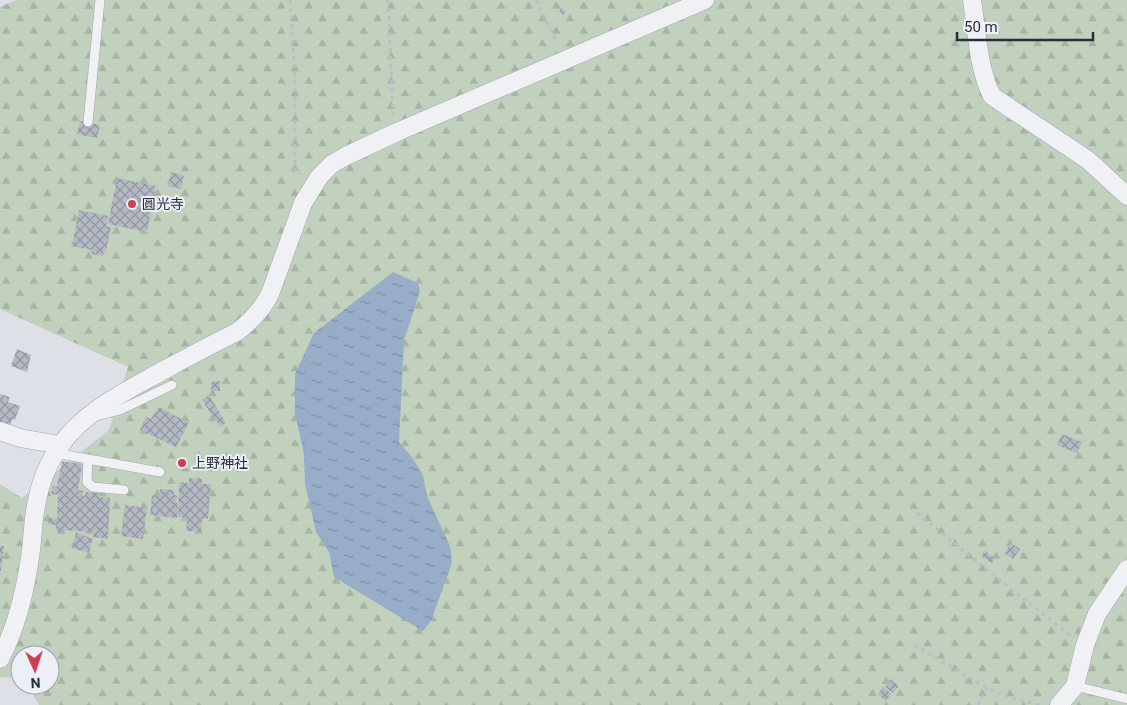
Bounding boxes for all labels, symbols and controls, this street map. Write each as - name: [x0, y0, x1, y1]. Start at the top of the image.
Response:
- scale bar: [957, 10, 1093, 42]
- text: 50 m: [964, 18, 998, 36]
- place label: 圓光寺: [142, 196, 184, 212]
- marker: 圓光寺: [126, 198, 138, 210]
- place label: 上野神社: [192, 455, 248, 471]
- marker: 上野神社: [176, 457, 188, 469]
- north arrow: [10, 645, 60, 695]
- text: N: [30, 675, 41, 691]

